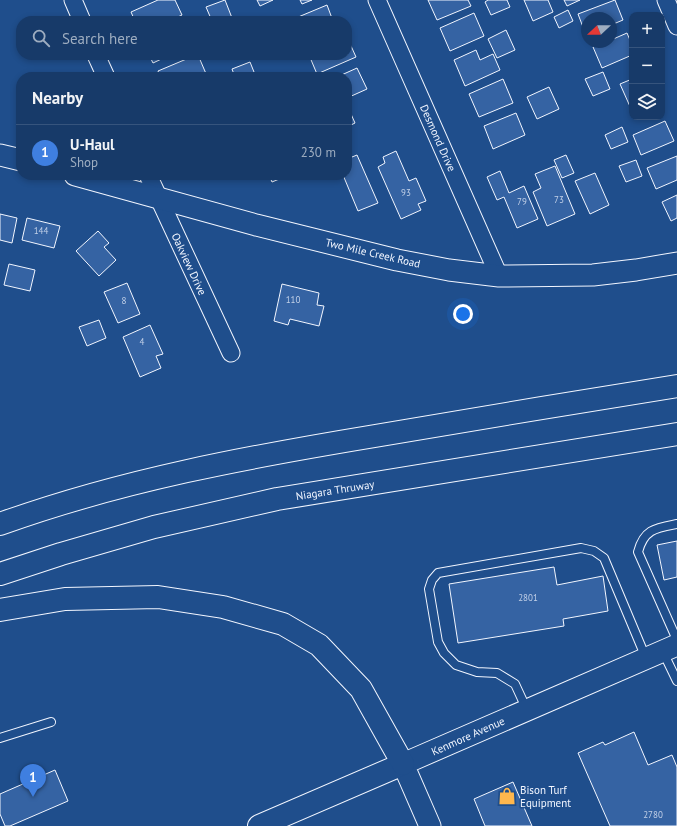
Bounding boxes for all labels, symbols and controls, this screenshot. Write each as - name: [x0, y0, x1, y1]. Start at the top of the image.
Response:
- north arrow: [581, 12, 617, 48]
- map controls: [629, 12, 665, 120]
- button: +: [629, 12, 665, 48]
- search box: [16, 16, 352, 60]
- icon: search: [30, 27, 52, 49]
- text: Search here: [62, 29, 138, 48]
- button: −: [629, 48, 665, 84]
- button: layers: [629, 84, 665, 120]
- text: Nearby: [32, 87, 83, 109]
- street label: Desmond Drive: [417, 102, 459, 174]
- text: U-Haul: [70, 135, 115, 154]
- text: 1: [41, 144, 49, 161]
- text: 230 m: [301, 144, 336, 161]
- text: Shop: [70, 154, 98, 171]
- house number: 93: [401, 187, 411, 198]
- house number: 73: [554, 194, 564, 205]
- house number: 79: [517, 196, 527, 207]
- house number: 144: [34, 225, 48, 236]
- street label: Oakview Drive: [168, 231, 210, 298]
- street label: Two Mile Creek Road: [324, 235, 422, 271]
- house number: 110: [286, 294, 300, 305]
- house number: 8: [122, 295, 127, 306]
- your location: [453, 304, 473, 324]
- house number: 4: [140, 336, 145, 347]
- street label: Niagara Thruway: [295, 477, 376, 503]
- house number: 2801: [518, 592, 538, 603]
- street label: Kenmore Avenue: [429, 713, 507, 758]
- pin: 1: [20, 764, 46, 797]
- place label: Bison Turf Equipment: [520, 783, 571, 810]
- shop icon: Bison Turf Equipment: [497, 786, 517, 806]
- house number: 2780: [643, 809, 663, 820]

